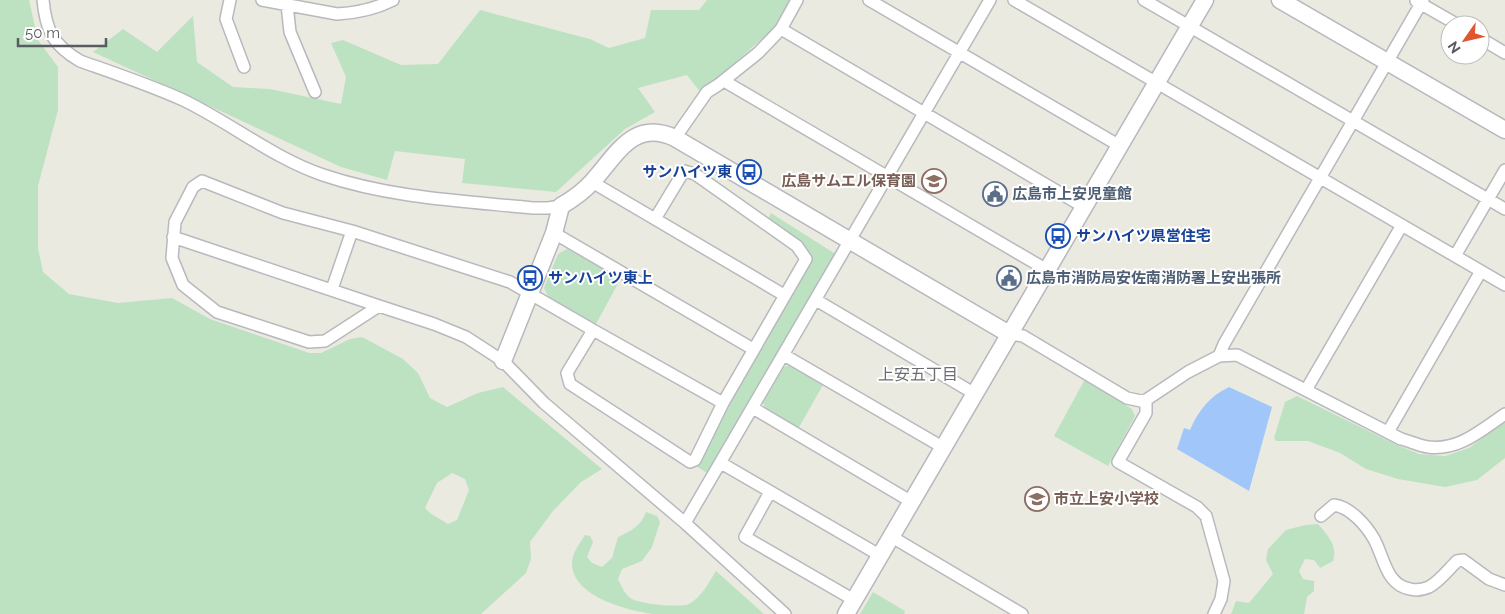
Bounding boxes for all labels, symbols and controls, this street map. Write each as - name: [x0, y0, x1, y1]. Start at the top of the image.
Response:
- scale bar: [18, 15, 105, 47]
- north arrow: [1440, 15, 1490, 65]
- text: 50 m: [25, 24, 60, 42]
- text: N: [1445, 38, 1464, 56]
- bus stop icon: サンハイツ東: [736, 159, 762, 185]
- place label: サンハイツ東: [642, 163, 732, 181]
- school or university icon: 広島サムエル保育園: [921, 168, 947, 194]
- place label: 広島サムエル保育園: [781, 172, 916, 190]
- public building icon: 広島市上安児童館: [982, 181, 1008, 207]
- place label: 広島市上安児童館: [1012, 185, 1132, 203]
- bus stop icon: サンハイツ県営住宅: [1045, 223, 1071, 249]
- place label: サンハイツ県営住宅: [1076, 227, 1211, 245]
- bus stop icon: サンハイツ東上: [517, 265, 543, 291]
- public building icon: 広島市消防局安佐南消防署上安出張所: [996, 265, 1022, 291]
- place label: サンハイツ東上: [548, 269, 653, 287]
- place label: 広島市消防局安佐南消防署上安出張所: [1026, 269, 1281, 287]
- district label: 上安五丁目: [878, 365, 958, 384]
- school or university icon: 市立上安小学校: [1024, 486, 1050, 512]
- place label: 市立上安小学校: [1054, 490, 1159, 508]

